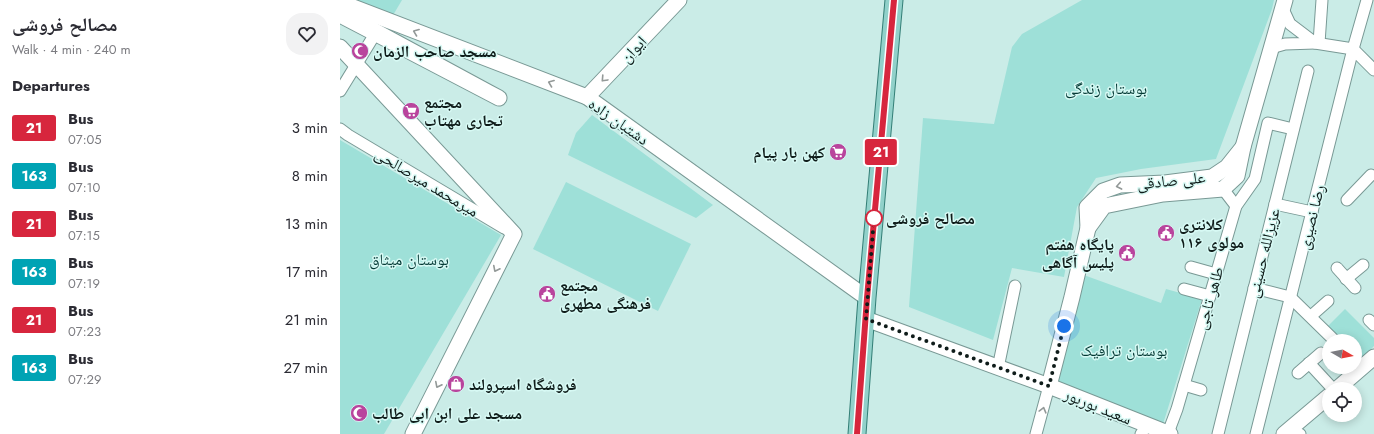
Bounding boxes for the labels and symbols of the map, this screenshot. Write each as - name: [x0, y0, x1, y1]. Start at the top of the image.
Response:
- one-way arrow: [413, 28, 420, 36]
- street label: ایوان: [615, 31, 652, 68]
- place label: مسجد صاحب الزمان: [373, 40, 497, 63]
- mosque icon: مسجد صاحب الزمان: [350, 41, 370, 61]
- one-way arrow: [601, 74, 609, 82]
- park label: بوستان زندگی: [1065, 77, 1147, 100]
- one-way arrow: [547, 80, 554, 88]
- place label: مجتمع تجاری مهتاب: [424, 91, 504, 132]
- street label: دشتبان زاده: [584, 92, 654, 151]
- supermarket icon: مجتمع تجاری مهتاب: [401, 101, 421, 121]
- line badge: 21: [863, 139, 899, 165]
- place label: کهن بار پیام: [753, 141, 825, 164]
- street label: میرمحمد میرصالحی: [370, 142, 483, 223]
- supermarket icon: کهن بار پیام: [828, 142, 848, 162]
- street label: علی صادقی: [1136, 165, 1206, 196]
- one-way arrow: [1116, 182, 1123, 190]
- street label: رضا نصیری: [1292, 182, 1331, 252]
- street label: عزیزالله حسینی: [1241, 206, 1286, 300]
- place label: مصالح فروشی: [886, 207, 975, 230]
- marker: مصالح فروشی: [865, 209, 883, 227]
- place label: کلانتری ۱۱۶ مولوی: [1179, 213, 1244, 254]
- public building icon: کلانتری ۱۱۶ مولوی: [1156, 223, 1176, 243]
- place label: پایگاه هفتم پلیس آگاهی: [1042, 233, 1114, 274]
- public building icon: پایگاه هفتم پلیس آگاهی: [1117, 243, 1137, 263]
- park label: بوستان میثاق: [369, 248, 449, 271]
- street label: طاهر تاجی: [1190, 264, 1229, 332]
- one-way arrow: [494, 265, 501, 272]
- place label: مجتمع فرهنگی مطهری: [560, 274, 651, 315]
- public building icon: مجتمع فرهنگی مطهری: [537, 284, 557, 304]
- your location: [1054, 316, 1074, 336]
- north arrow: [1322, 334, 1362, 374]
- park label: بوستان ترافیک: [1080, 339, 1168, 362]
- place label: فروشگاه اسپرولند: [469, 373, 577, 396]
- shop icon: فروشگاه اسپرولند: [446, 374, 466, 394]
- one-way arrow: [435, 381, 443, 388]
- street label: سعید بوربور: [1059, 382, 1135, 431]
- place label: مسجد علی ابن ابی طالب: [372, 402, 522, 425]
- mosque icon: مسجد علی ابن ابی طالب: [349, 403, 369, 423]
- one-way arrow: [1038, 407, 1047, 414]

